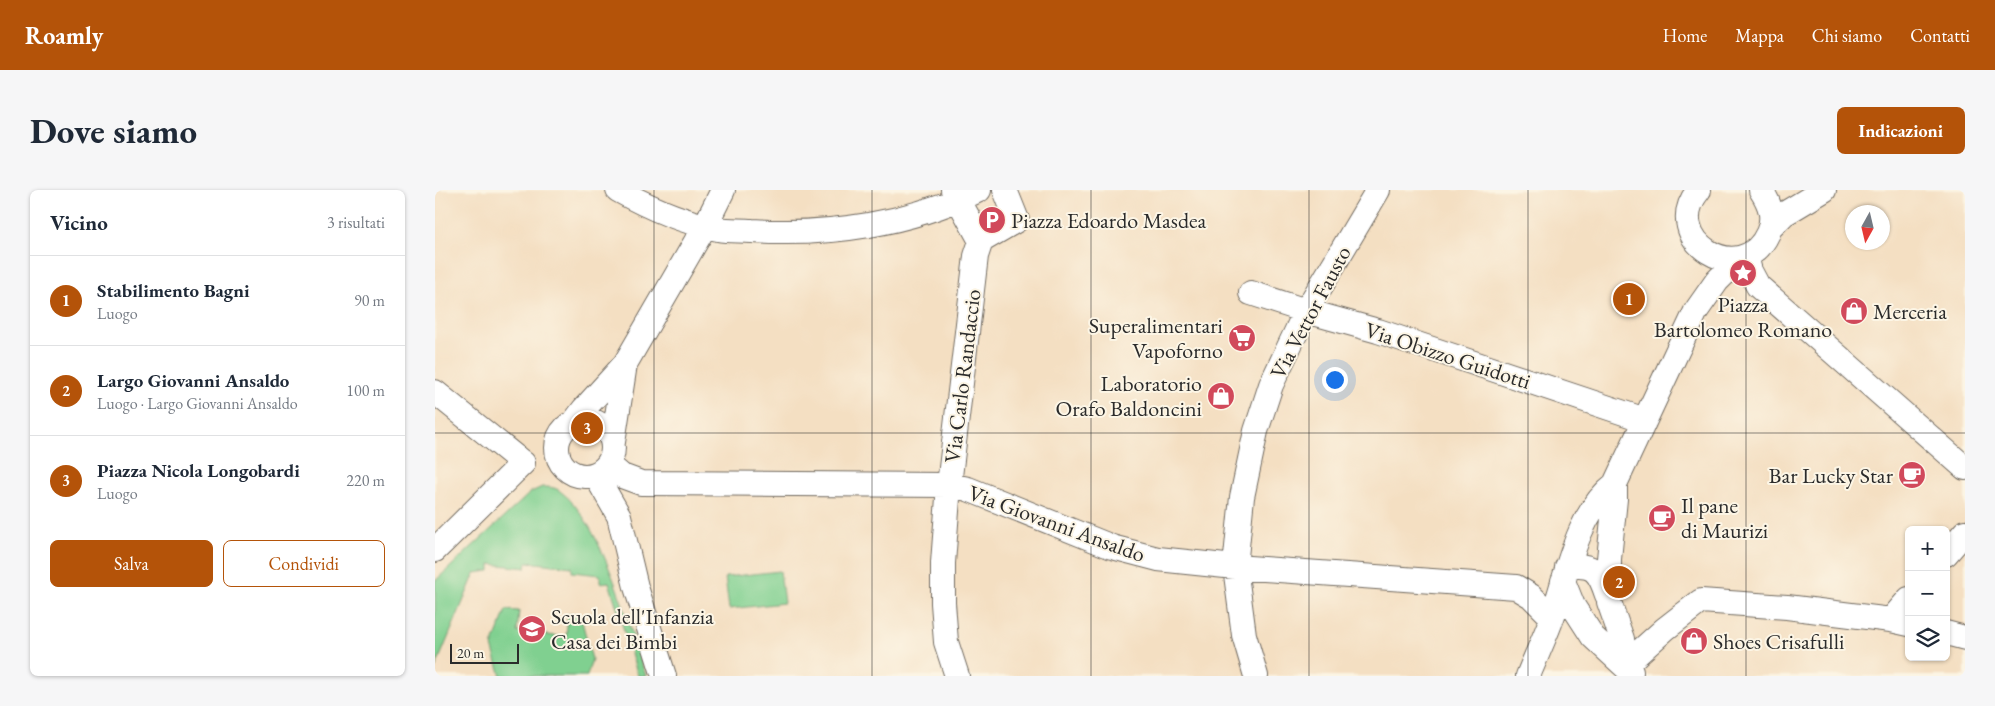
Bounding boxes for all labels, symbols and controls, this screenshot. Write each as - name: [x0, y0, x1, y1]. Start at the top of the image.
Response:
- text: Roamly: [25, 20, 103, 51]
- text: Home: [1663, 24, 1707, 47]
- text: Mappa: [1735, 24, 1784, 47]
- text: Chi siamo: [1812, 24, 1882, 47]
- text: Contatti: [1910, 24, 1970, 47]
- button: Indicazioni: [1837, 107, 1965, 154]
- text: Dove siamo: [30, 108, 197, 153]
- parking icon: Piazza Edoardo Masdea: [977, 205, 1007, 235]
- north arrow: [1845, 205, 1890, 250]
- place label: Piazza Edoardo Masdea: [1011, 206, 1207, 235]
- text: Vicino: [50, 209, 108, 236]
- text: 3 risultati: [327, 212, 385, 233]
- street label: Via Vettor Fausto: [1263, 241, 1358, 384]
- place icon: Piazza Bartolomeo Romano: [1728, 258, 1758, 288]
- text: Stabilimento Bagni: [97, 278, 250, 303]
- pin: 1: [1613, 280, 1645, 318]
- street label: Via Carlo Randaccio: [937, 287, 988, 465]
- text: 1: [62, 290, 70, 311]
- text: 90 m: [354, 290, 385, 311]
- place label: Piazza Bartolomeo Romano: [1654, 290, 1832, 344]
- shop icon: Merceria: [1839, 296, 1869, 326]
- place label: Merceria: [1873, 297, 1947, 326]
- text: Luogo: [97, 303, 138, 324]
- place label: Superalimentari Vapoforno: [1089, 311, 1223, 365]
- street label: Via Obizzo Guidotti: [1361, 315, 1534, 396]
- supermarket icon: Superalimentari Vapoforno: [1227, 323, 1257, 353]
- your location: [1322, 367, 1348, 393]
- text: Largo Giovanni Ansaldo: [97, 368, 289, 393]
- place label: Laboratorio Orafo Baldoncini: [1055, 369, 1202, 423]
- text: 2: [62, 380, 70, 401]
- text: 100 m: [346, 380, 385, 401]
- shop icon: Laboratorio Orafo Baldoncini: [1206, 381, 1236, 411]
- text: Luogo · Largo Giovanni Ansaldo: [97, 393, 298, 414]
- pin: 3: [571, 409, 603, 447]
- text: Piazza Nicola Longobardi: [97, 458, 300, 483]
- cafe icon: Bar Lucky Star: [1897, 460, 1927, 490]
- place label: Bar Lucky Star: [1769, 461, 1894, 490]
- text: 3: [62, 470, 70, 491]
- text: 220 m: [346, 470, 385, 491]
- street label: Via Giovanni Ansaldo: [964, 478, 1149, 569]
- text: Luogo: [97, 483, 138, 504]
- place label: Il pane di Maurizi: [1681, 491, 1768, 545]
- cafe icon: Il pane di Maurizi: [1647, 503, 1677, 533]
- map controls: [1905, 526, 1950, 661]
- button: +: [1905, 526, 1950, 571]
- button: Salva: [50, 540, 213, 587]
- button: Condividi: [223, 540, 385, 587]
- pin: 2: [1603, 563, 1635, 601]
- button: −: [1905, 571, 1950, 616]
- place label: Scuola dell'Infanzia Casa dei Bimbi: [551, 602, 714, 656]
- school or university icon: Scuola dell'Infanzia Casa dei Bimbi: [517, 614, 547, 644]
- button: layers: [1905, 616, 1950, 661]
- shop icon: Shoes Crisafulli: [1679, 626, 1709, 656]
- place label: Shoes Crisafulli: [1713, 627, 1844, 656]
- scale bar: [450, 641, 519, 664]
- text: 20 m: [457, 644, 484, 662]

